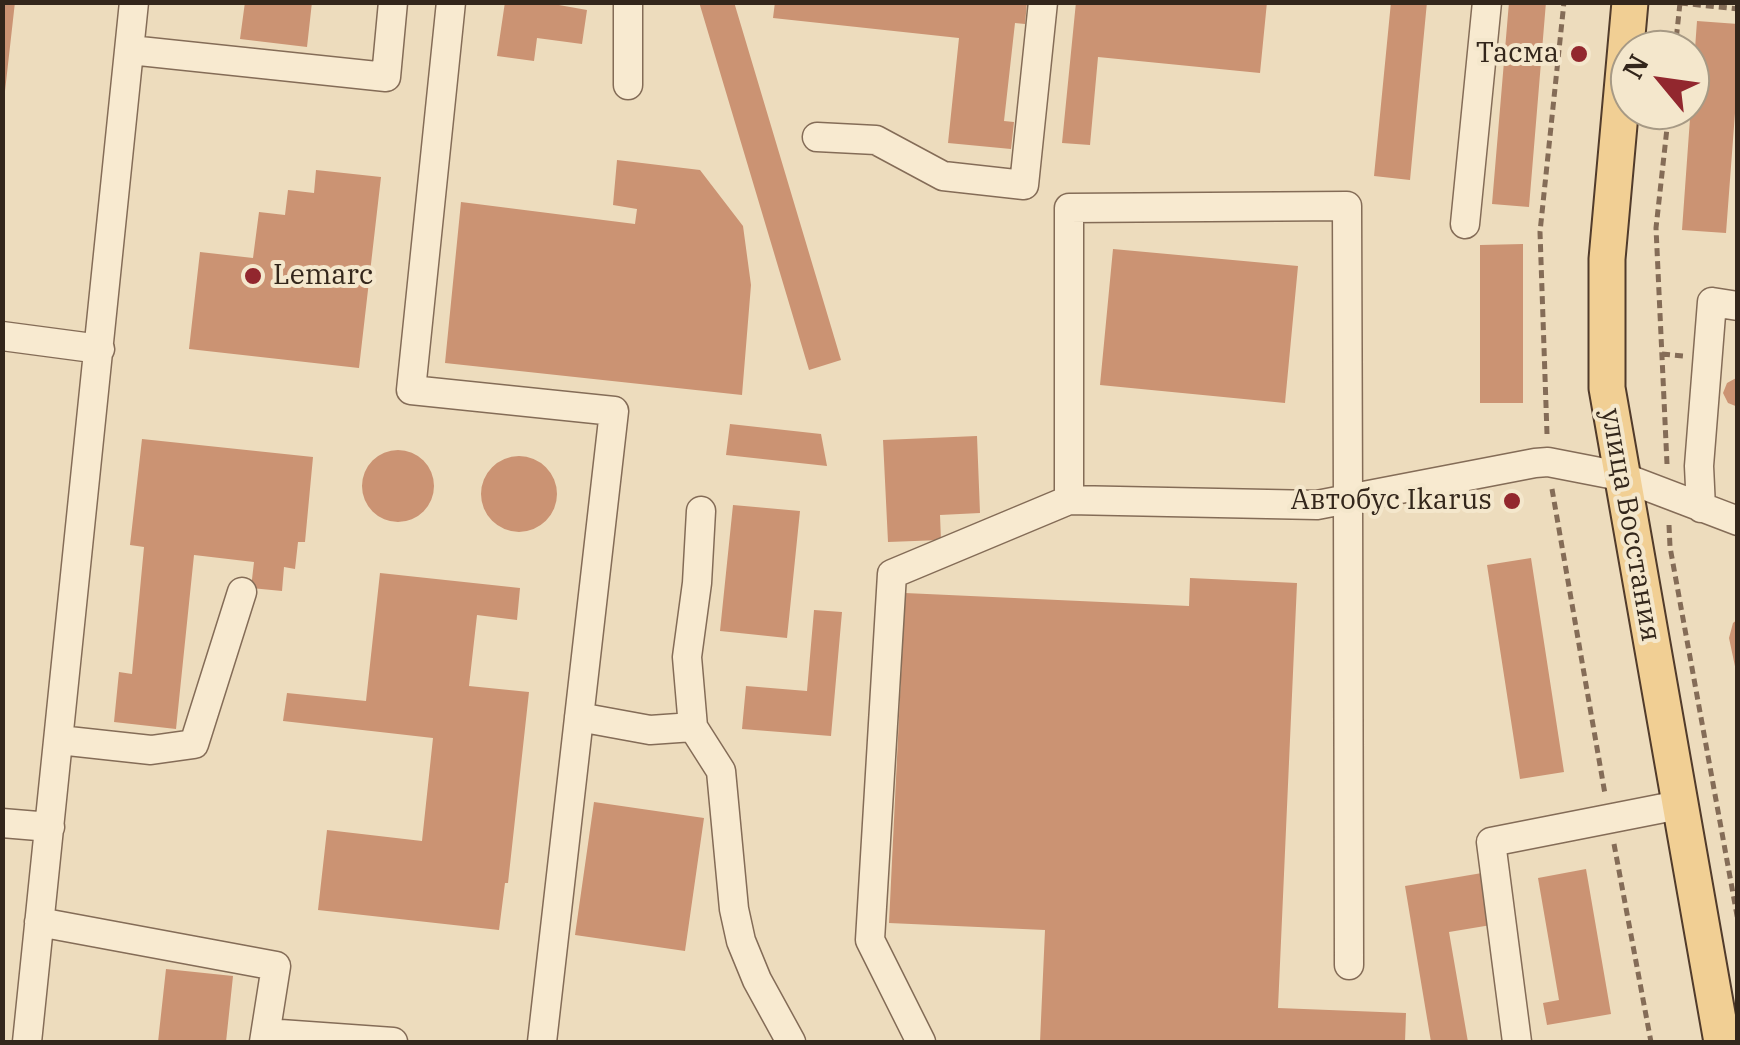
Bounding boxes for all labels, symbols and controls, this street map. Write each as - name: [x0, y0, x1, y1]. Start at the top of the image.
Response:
- north arrow: [1610, 30, 1710, 130]
- place label: Тасма: [1476, 37, 1559, 71]
- marker: Тасма: [1568, 43, 1590, 65]
- text: N: [1614, 48, 1657, 85]
- place label: Lemarc: [273, 259, 373, 293]
- marker: Lemarc: [242, 265, 264, 287]
- street label: улица Восстания: [1593, 406, 1667, 644]
- place label: Автобус Ikarus: [1291, 484, 1492, 518]
- marker: Автобус Ikarus: [1501, 490, 1523, 512]

